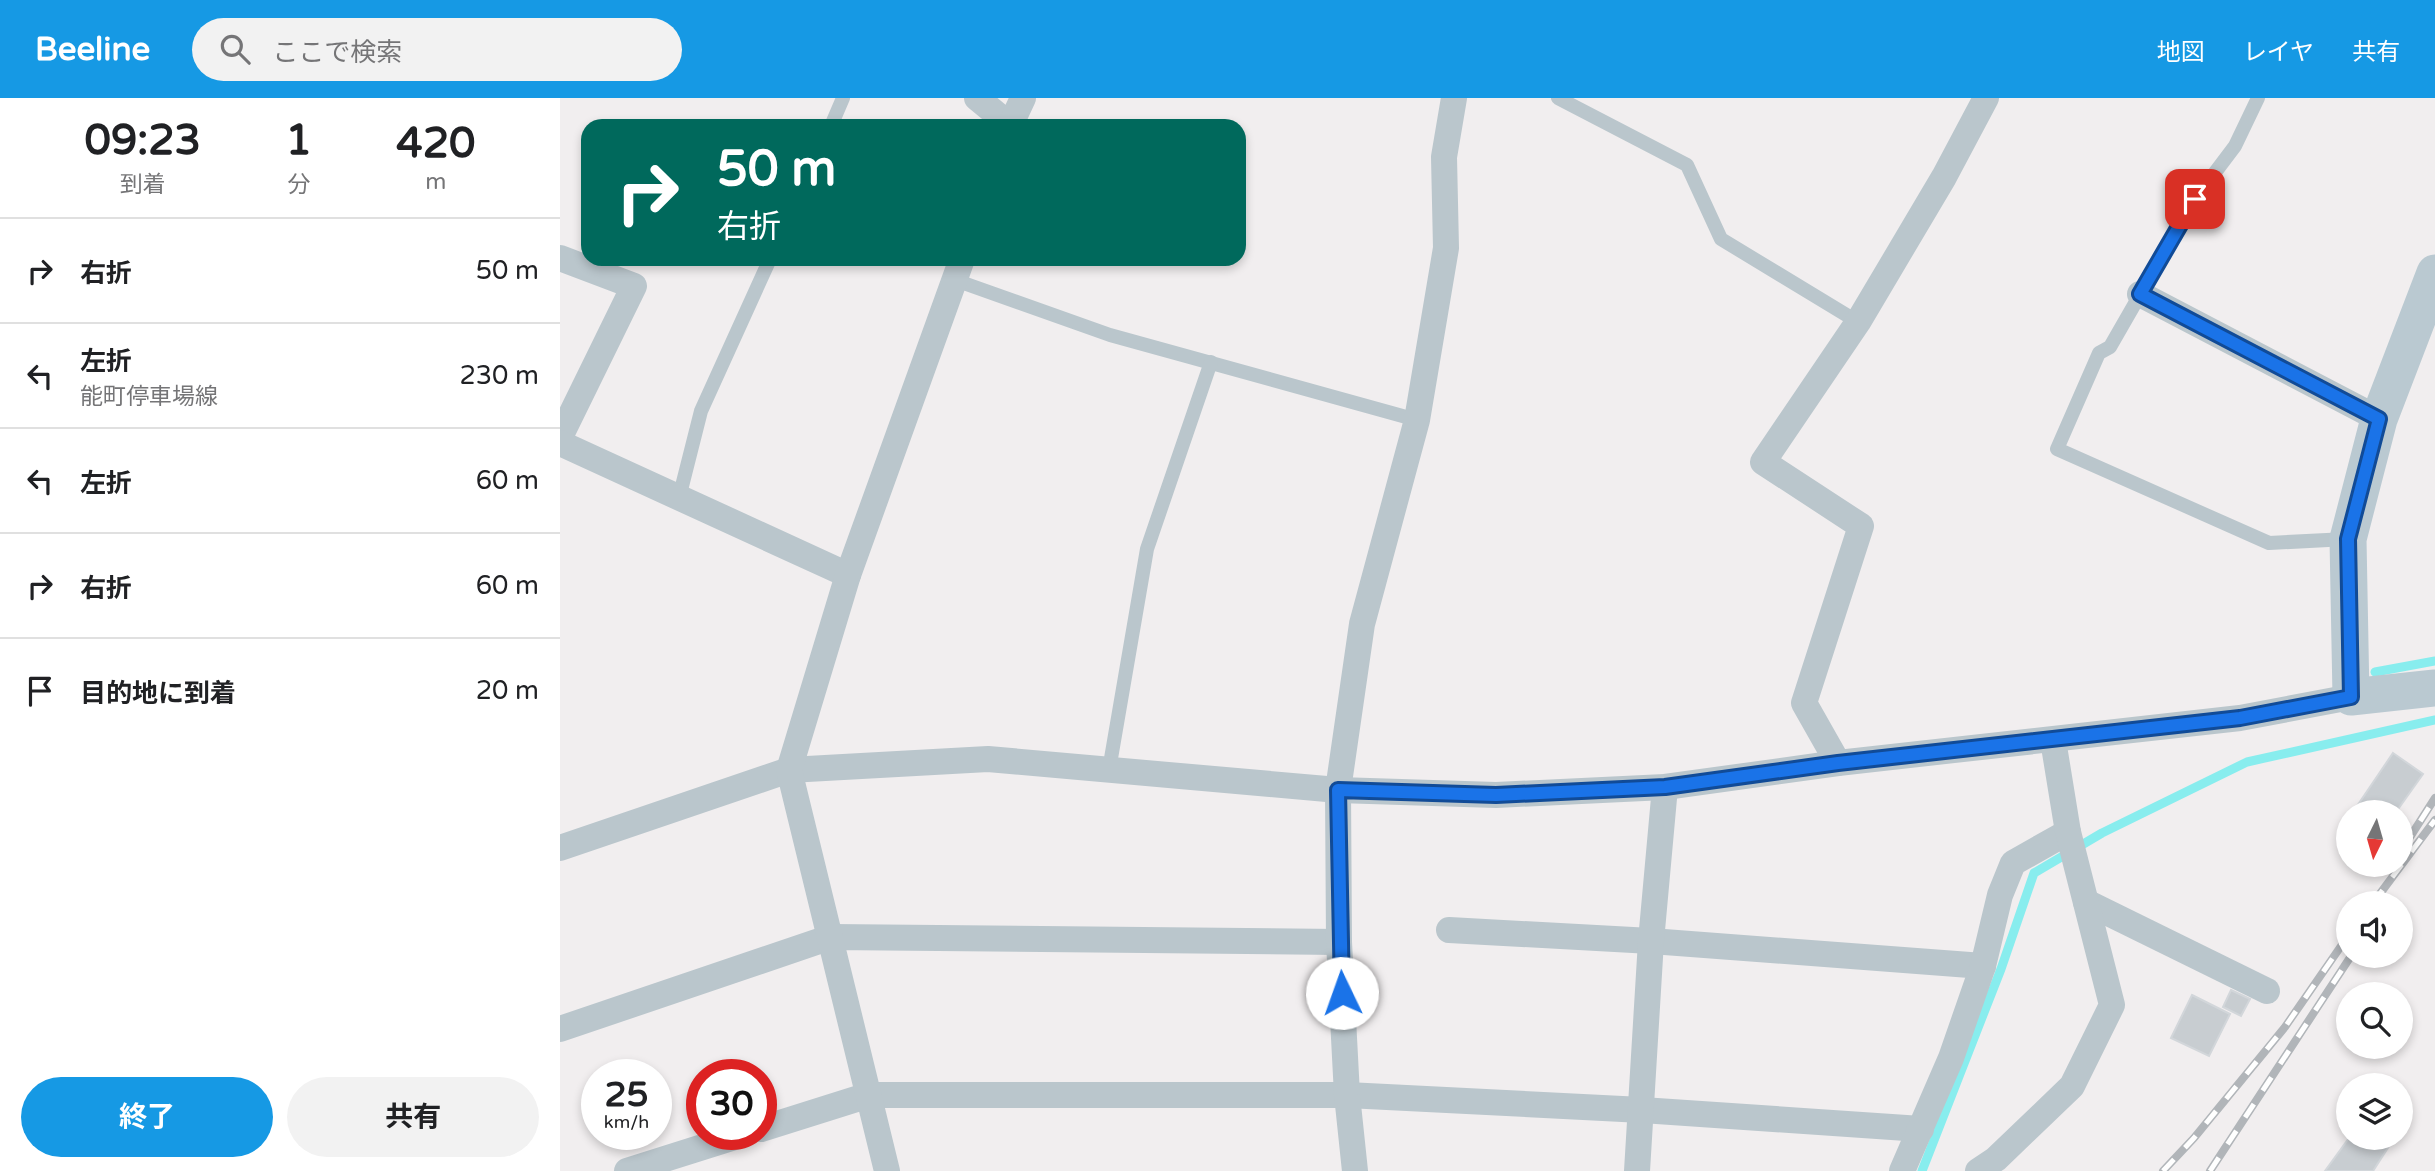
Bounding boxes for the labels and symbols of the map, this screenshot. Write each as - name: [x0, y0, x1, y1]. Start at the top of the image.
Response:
- pin: [2165, 169, 2225, 229]
- north arrow: [2336, 800, 2413, 877]
- position arrow: [1305, 956, 1379, 1030]
- speed limit sign: 30: [686, 1059, 777, 1150]

